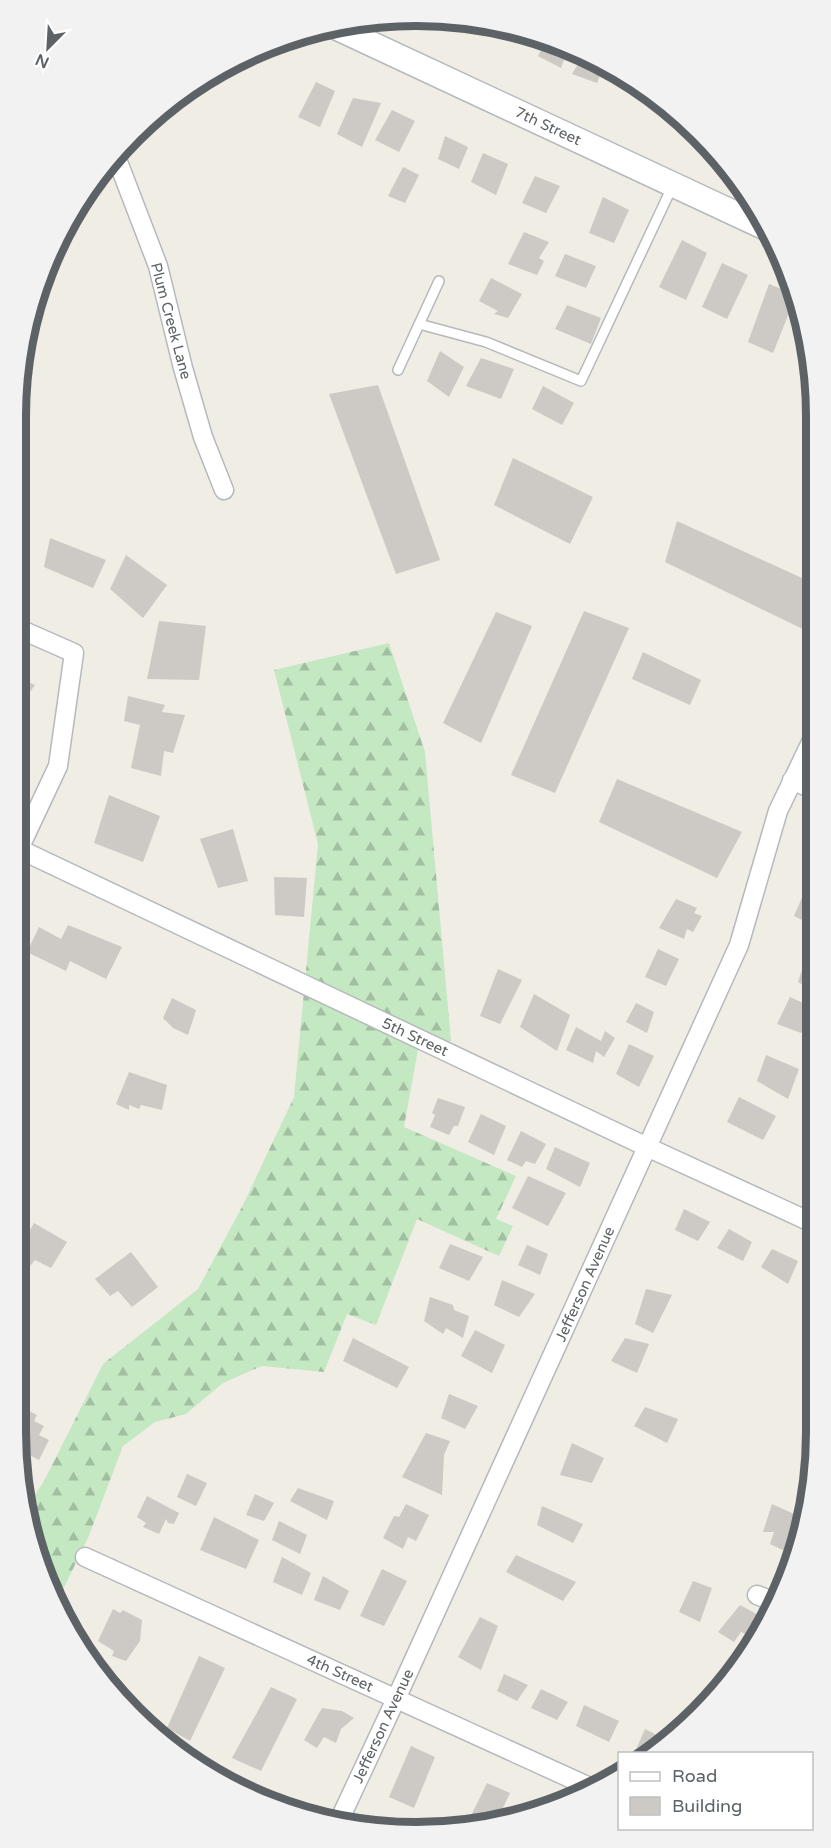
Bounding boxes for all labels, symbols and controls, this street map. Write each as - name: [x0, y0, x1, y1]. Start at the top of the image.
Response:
- north arrow: [18, 18, 78, 78]
- text: N: [32, 49, 52, 73]
- street label: 7th Street: [512, 103, 584, 149]
- street label: Plum Creek Lane: [147, 261, 195, 381]
- street label: 5th Street: [379, 1014, 451, 1060]
- street label: Jefferson Avenue: [552, 1224, 618, 1344]
- street label: 4th Street: [304, 1650, 376, 1696]
- street label: Jefferson Avenue: [349, 1666, 417, 1786]
- legend: [618, 1752, 813, 1830]
- text: Road: [672, 1765, 717, 1787]
- text: Building: [672, 1795, 742, 1817]

